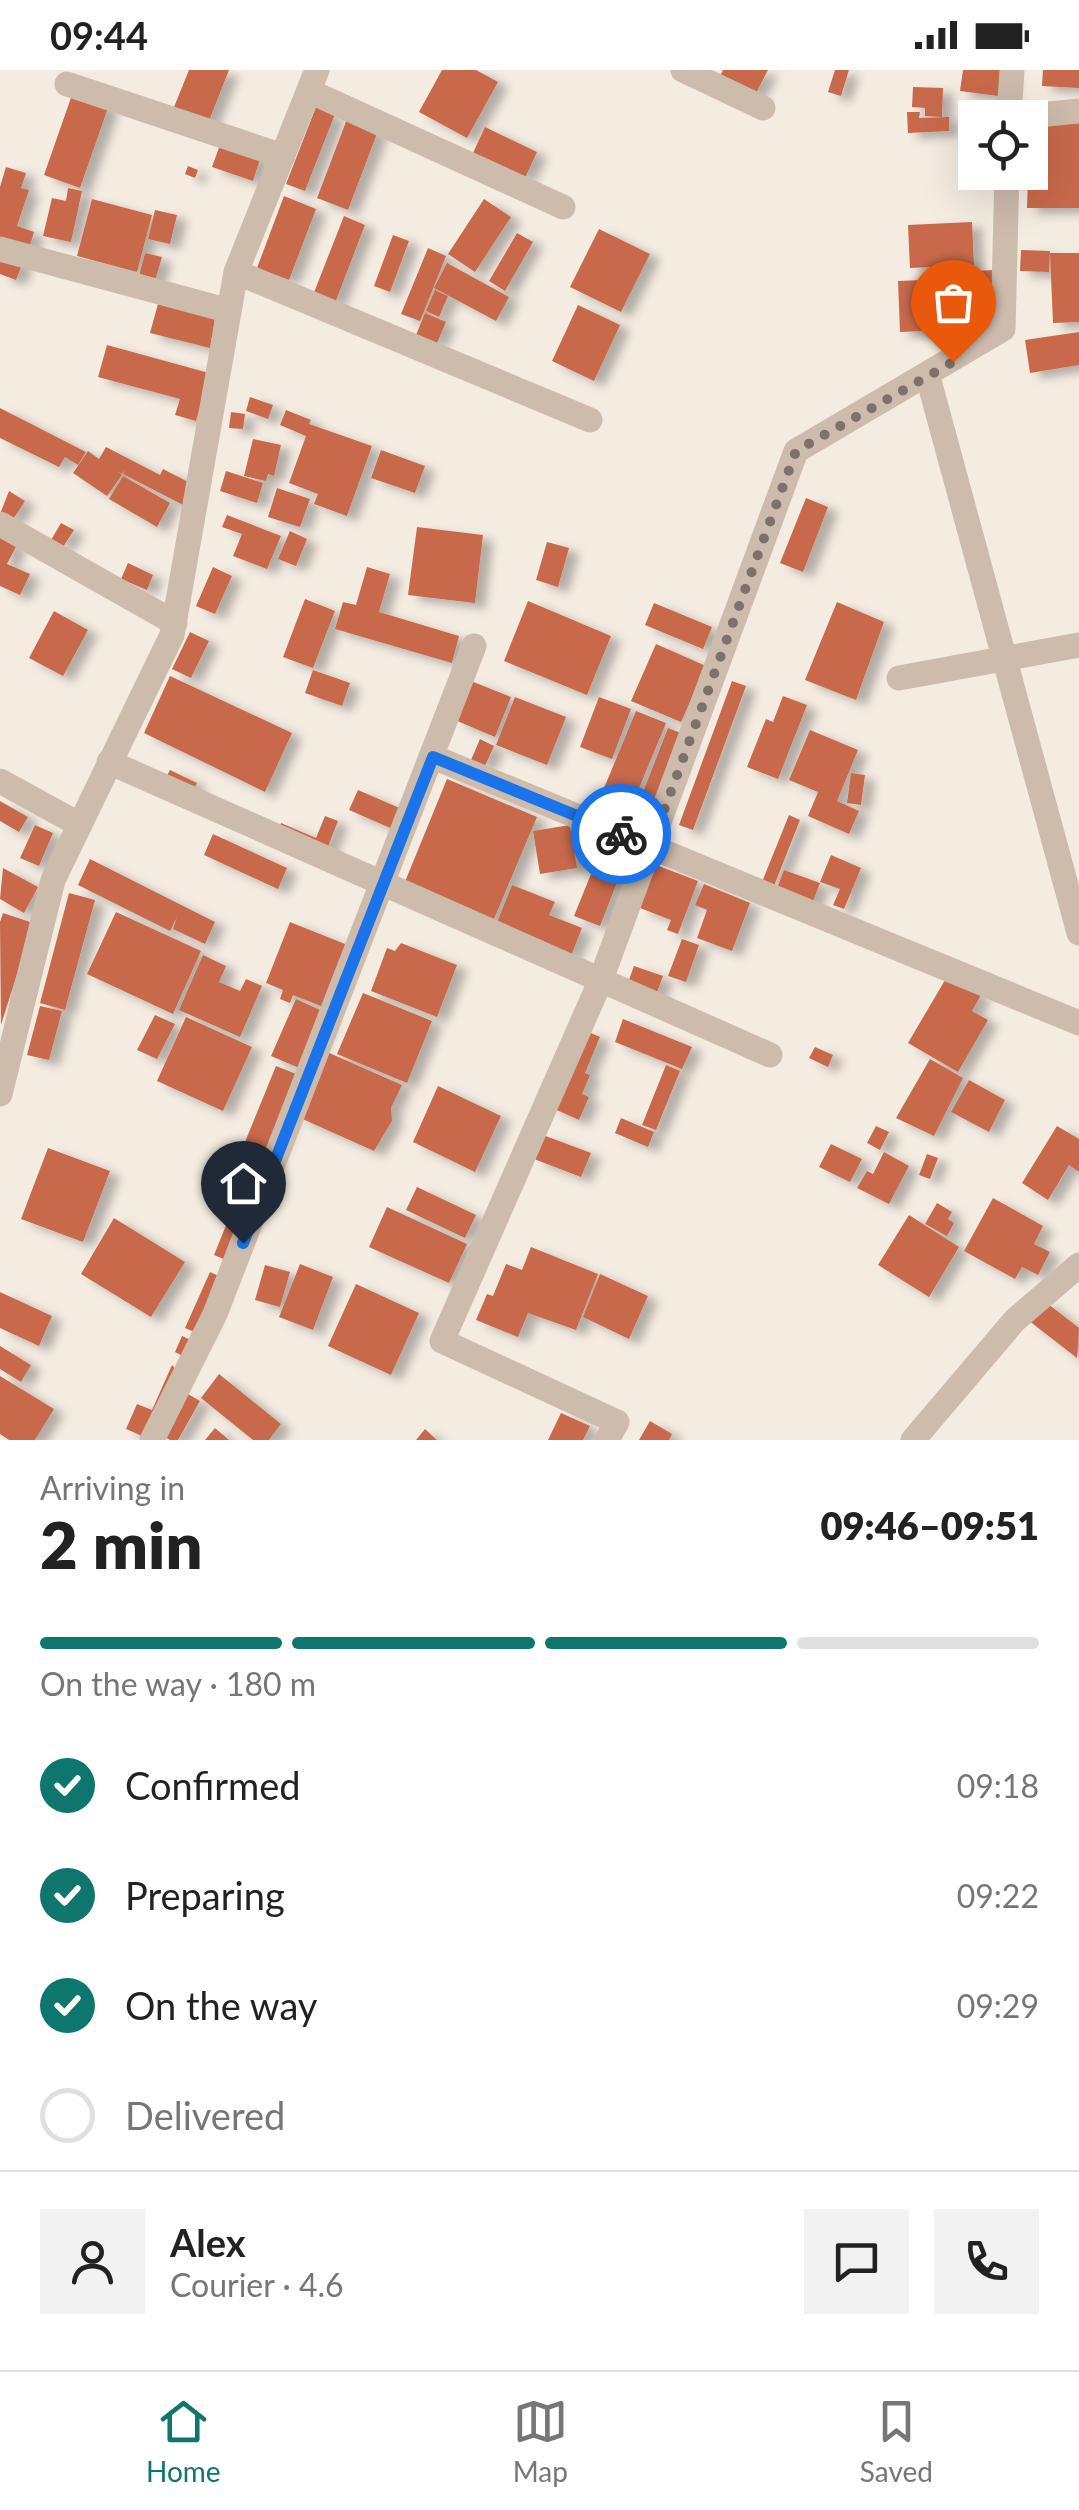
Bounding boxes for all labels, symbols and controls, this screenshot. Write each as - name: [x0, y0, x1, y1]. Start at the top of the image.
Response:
- text: 09:44: [50, 12, 148, 58]
- map controls: [958, 100, 1048, 190]
- button: locate: [958, 100, 1048, 190]
- pin: [911, 260, 996, 363]
- icon: bag: [926, 275, 981, 330]
- courier: [571, 784, 671, 884]
- icon: bike: [594, 807, 649, 862]
- pin: [201, 1141, 286, 1244]
- icon: home: [216, 1156, 271, 1211]
- text: Arriving in: [40, 1468, 185, 1507]
- text: 09:46–09:51: [820, 1502, 1039, 1548]
- text: 2 min: [40, 1505, 202, 1583]
- text: On the way · 180 m: [40, 1664, 316, 1703]
- icon: check: [40, 1758, 95, 1813]
- text: Confirmed: [125, 1762, 301, 1808]
- text: 09:18: [957, 1766, 1039, 1805]
- icon: check: [40, 1868, 95, 1923]
- text: Preparing: [125, 1872, 285, 1918]
- text: 09:22: [957, 1876, 1039, 1915]
- icon: check: [40, 1978, 95, 2033]
- text: On the way: [125, 1982, 317, 2028]
- text: 09:29: [957, 1986, 1039, 2025]
- text: Delivered: [125, 2092, 285, 2138]
- button: person: [40, 2209, 145, 2314]
- button: chat: [804, 2209, 909, 2314]
- button: phone: [934, 2209, 1039, 2314]
- text: Alex: [170, 2219, 246, 2265]
- text: Courier · 4.6: [170, 2265, 344, 2304]
- tab: Home: [146, 2394, 221, 2488]
- tab: Map: [513, 2394, 568, 2488]
- tab: Saved: [860, 2394, 933, 2488]

